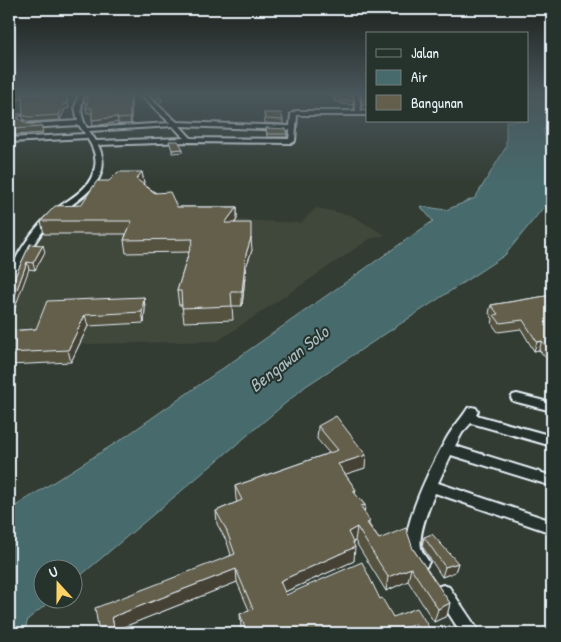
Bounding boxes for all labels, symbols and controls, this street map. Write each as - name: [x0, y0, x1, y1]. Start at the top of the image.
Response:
- legend: [366, 32, 528, 122]
- text: Jalan: [411, 42, 439, 63]
- text: Air: [411, 66, 428, 87]
- text: Bangunan: [411, 92, 464, 113]
- water label: Bengawan Solo: [244, 319, 335, 398]
- north arrow: [32, 560, 82, 610]
- text: U: [46, 561, 60, 582]

